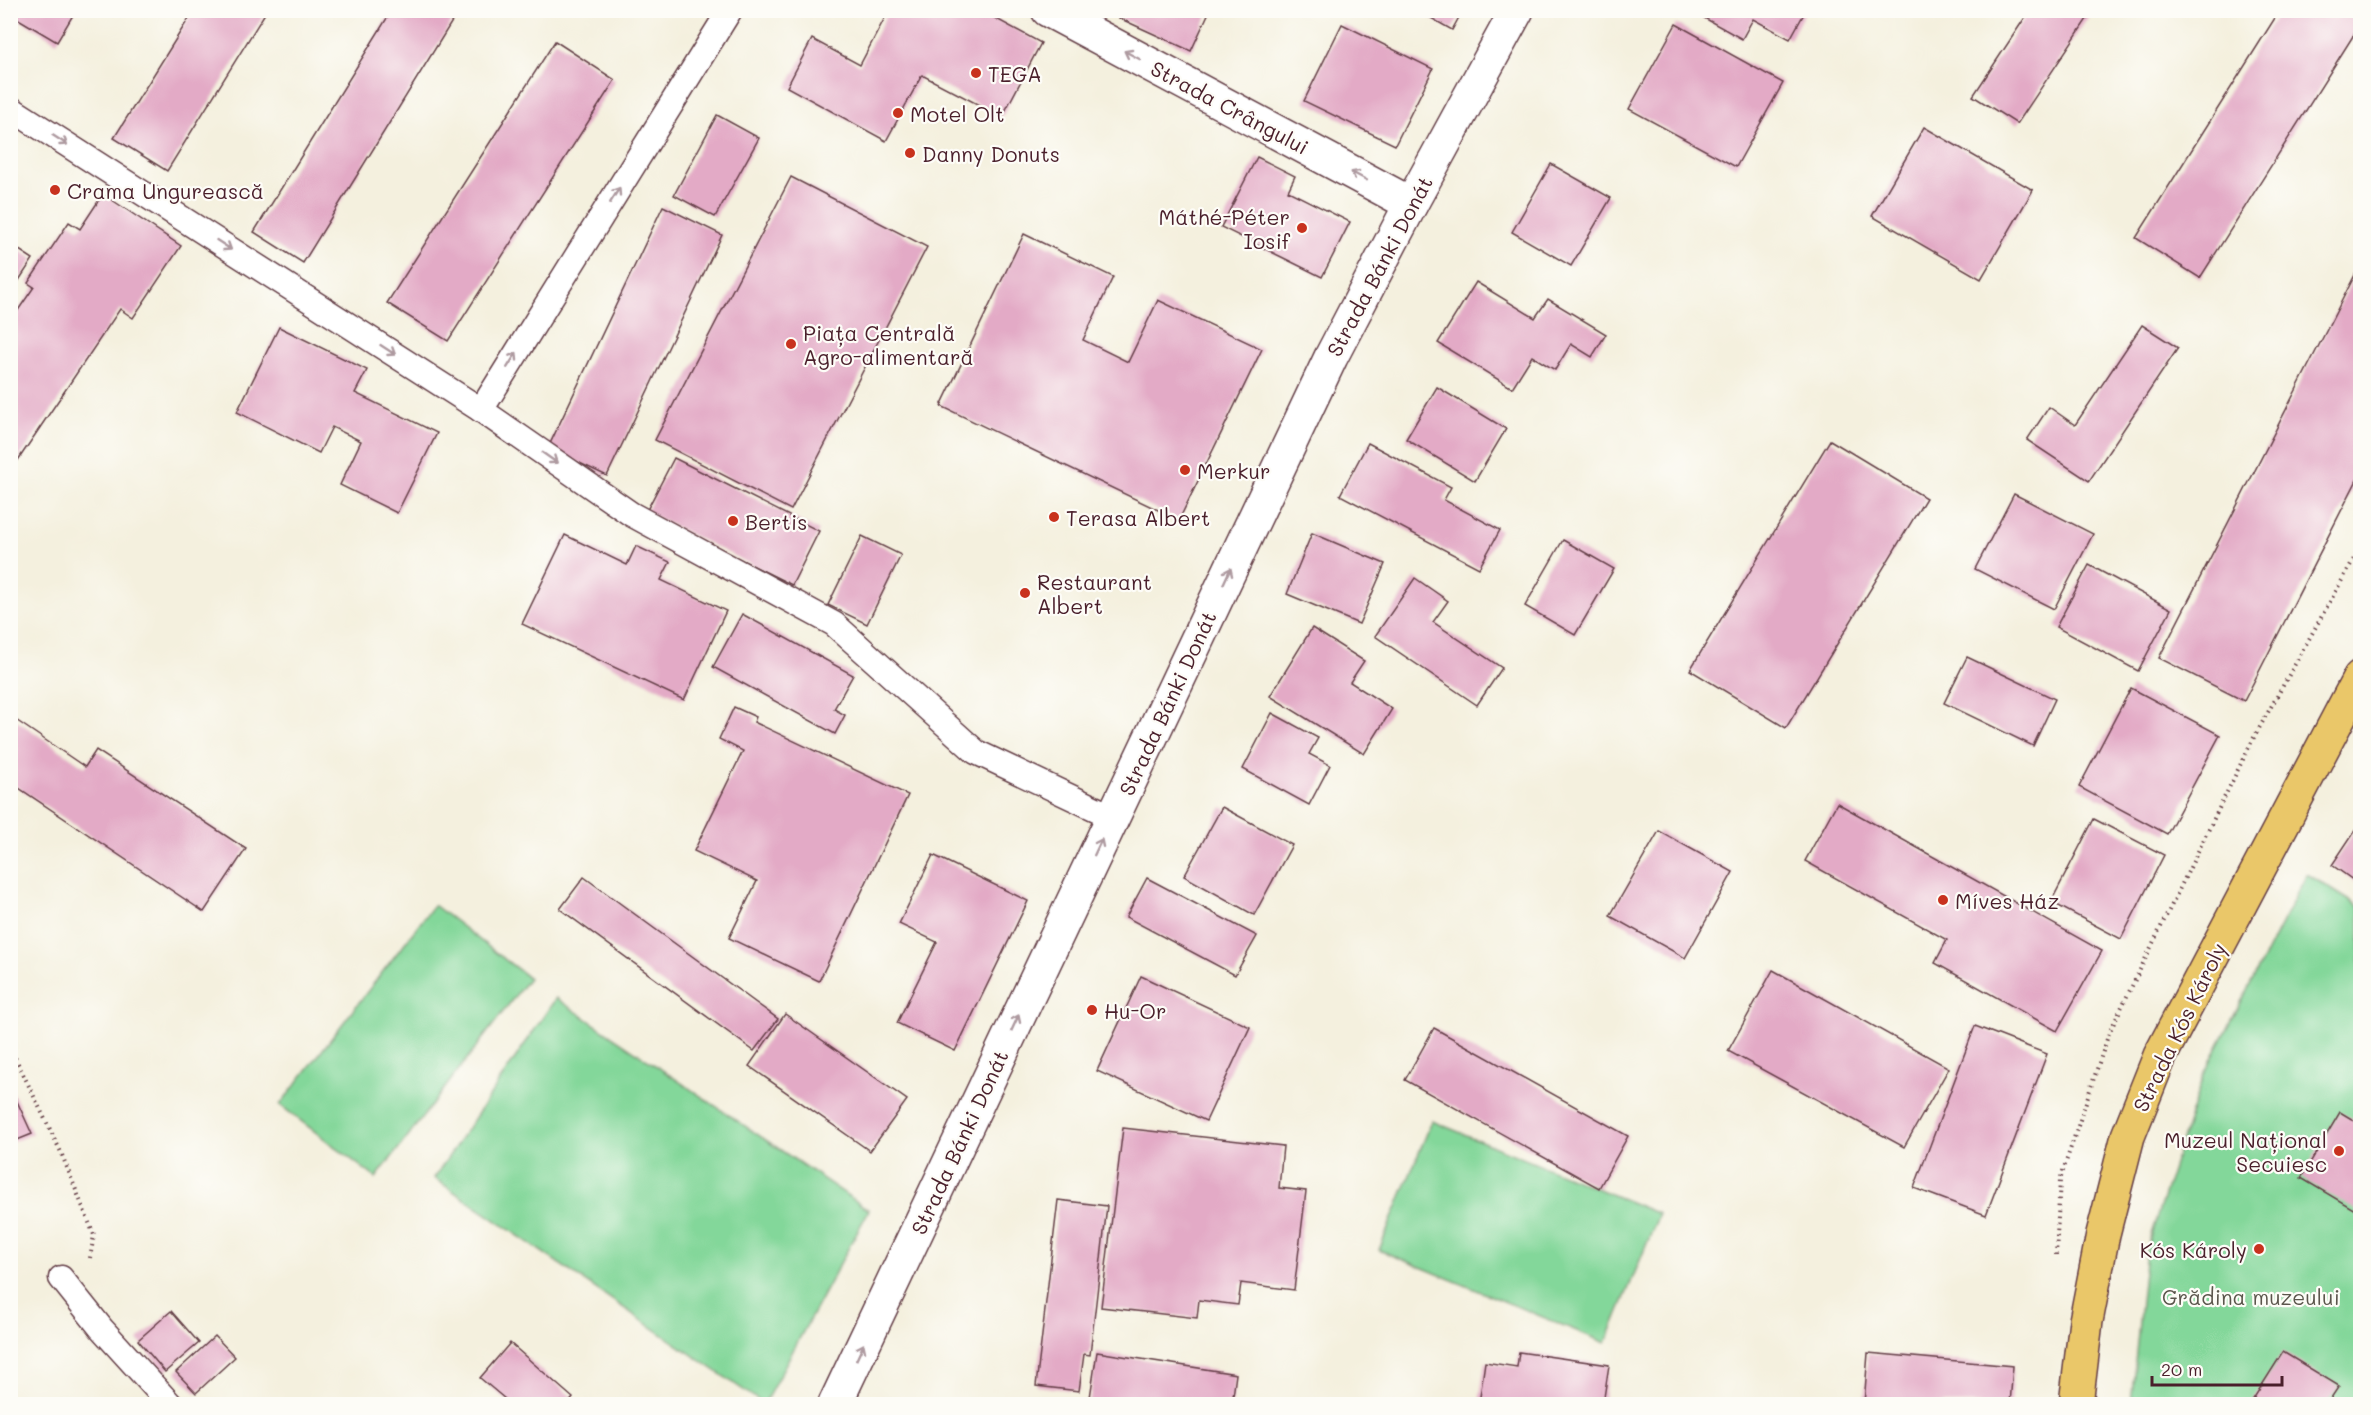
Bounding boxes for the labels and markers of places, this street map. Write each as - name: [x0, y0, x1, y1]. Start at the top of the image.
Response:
- place label: TEGA: [988, 60, 1042, 87]
- marker: TEGA: [969, 66, 983, 80]
- place label: Motel Olt: [910, 100, 1005, 127]
- marker: Motel Olt: [891, 106, 905, 120]
- place label: Danny Donuts: [922, 140, 1060, 167]
- marker: Danny Donuts: [903, 146, 917, 160]
- place label: Crama Ungurească: [67, 177, 264, 204]
- marker: Crama Ungurească: [48, 183, 62, 197]
- place label: Máthé-Péter Iosif: [1159, 203, 1291, 254]
- marker: Máthé-Péter Iosif: [1295, 221, 1309, 235]
- place label: Piața Centrală Agro-alimentară: [803, 319, 974, 370]
- marker: Piața Centrală Agro-alimentară: [784, 337, 798, 351]
- place label: Merkur: [1197, 457, 1270, 484]
- marker: Merkur: [1178, 463, 1192, 477]
- place label: Terasa Albert: [1066, 504, 1210, 531]
- place label: Bertis: [745, 508, 807, 535]
- marker: Terasa Albert: [1047, 510, 1061, 524]
- marker: Bertis: [726, 514, 740, 528]
- place label: Restaurant Albert: [1037, 568, 1152, 619]
- marker: Restaurant Albert: [1018, 586, 1032, 600]
- place label: Míves Ház: [1955, 887, 2059, 914]
- marker: Míves Ház: [1936, 893, 1950, 907]
- place label: Hu-Or: [1104, 997, 1167, 1024]
- marker: Hu-Or: [1085, 1003, 1099, 1017]
- place label: Muzeul Național Secuiesc: [2164, 1126, 2327, 1177]
- marker: Muzeul Național Secuiesc: [2332, 1144, 2346, 1158]
- place label: Kós Károly: [2140, 1236, 2247, 1263]
- marker: Kós Károly: [2252, 1242, 2266, 1256]

